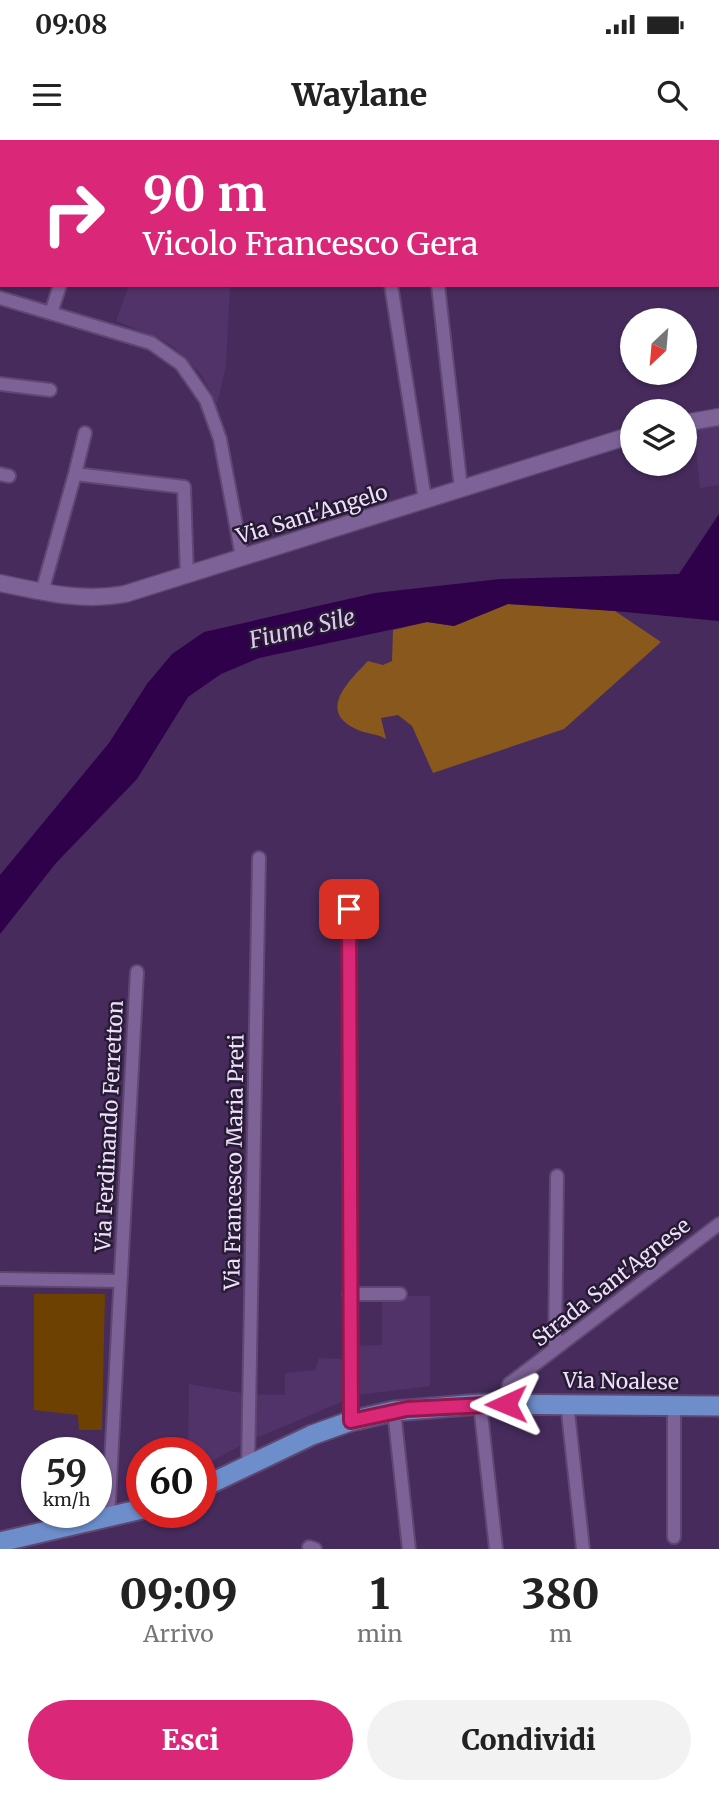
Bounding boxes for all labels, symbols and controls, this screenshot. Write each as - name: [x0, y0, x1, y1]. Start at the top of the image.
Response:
- text: 09:08: [35, 8, 107, 41]
- text: Waylane: [292, 75, 427, 115]
- icon: menu: [28, 76, 66, 114]
- icon: search: [653, 76, 691, 114]
- text: 90 m: [143, 163, 267, 224]
- icon: right: [28, 168, 119, 259]
- text: Vicolo Francesco Gera: [143, 224, 478, 264]
- north arrow: [620, 308, 696, 385]
- map controls: [620, 308, 697, 476]
- button: layers: [620, 399, 697, 476]
- street label: Via Sant'Angelo: [232, 478, 391, 550]
- water label: Fiume Sile: [245, 602, 358, 655]
- pin: [319, 879, 379, 939]
- icon: arrive: [330, 890, 368, 928]
- street label: Via Ferdinando Ferretton: [89, 999, 129, 1254]
- street label: Via Francesco Maria Preti: [218, 1034, 250, 1291]
- street label: Strada Sant'Agnese: [526, 1212, 696, 1352]
- street label: Via Noalese: [562, 1366, 679, 1396]
- position arrow: [469, 1367, 543, 1441]
- speed limit sign: 60: [126, 1437, 217, 1528]
- text: 59: [46, 1451, 87, 1495]
- text: km/h: [43, 1488, 90, 1511]
- text: 09:09: [119, 1568, 238, 1620]
- text: 1: [370, 1568, 390, 1620]
- text: 380: [522, 1568, 600, 1620]
- text: Arrivo: [143, 1619, 214, 1648]
- text: min: [357, 1619, 402, 1648]
- text: m: [549, 1619, 572, 1648]
- button: Esci: [28, 1700, 353, 1780]
- button: Condividi: [367, 1700, 691, 1780]

